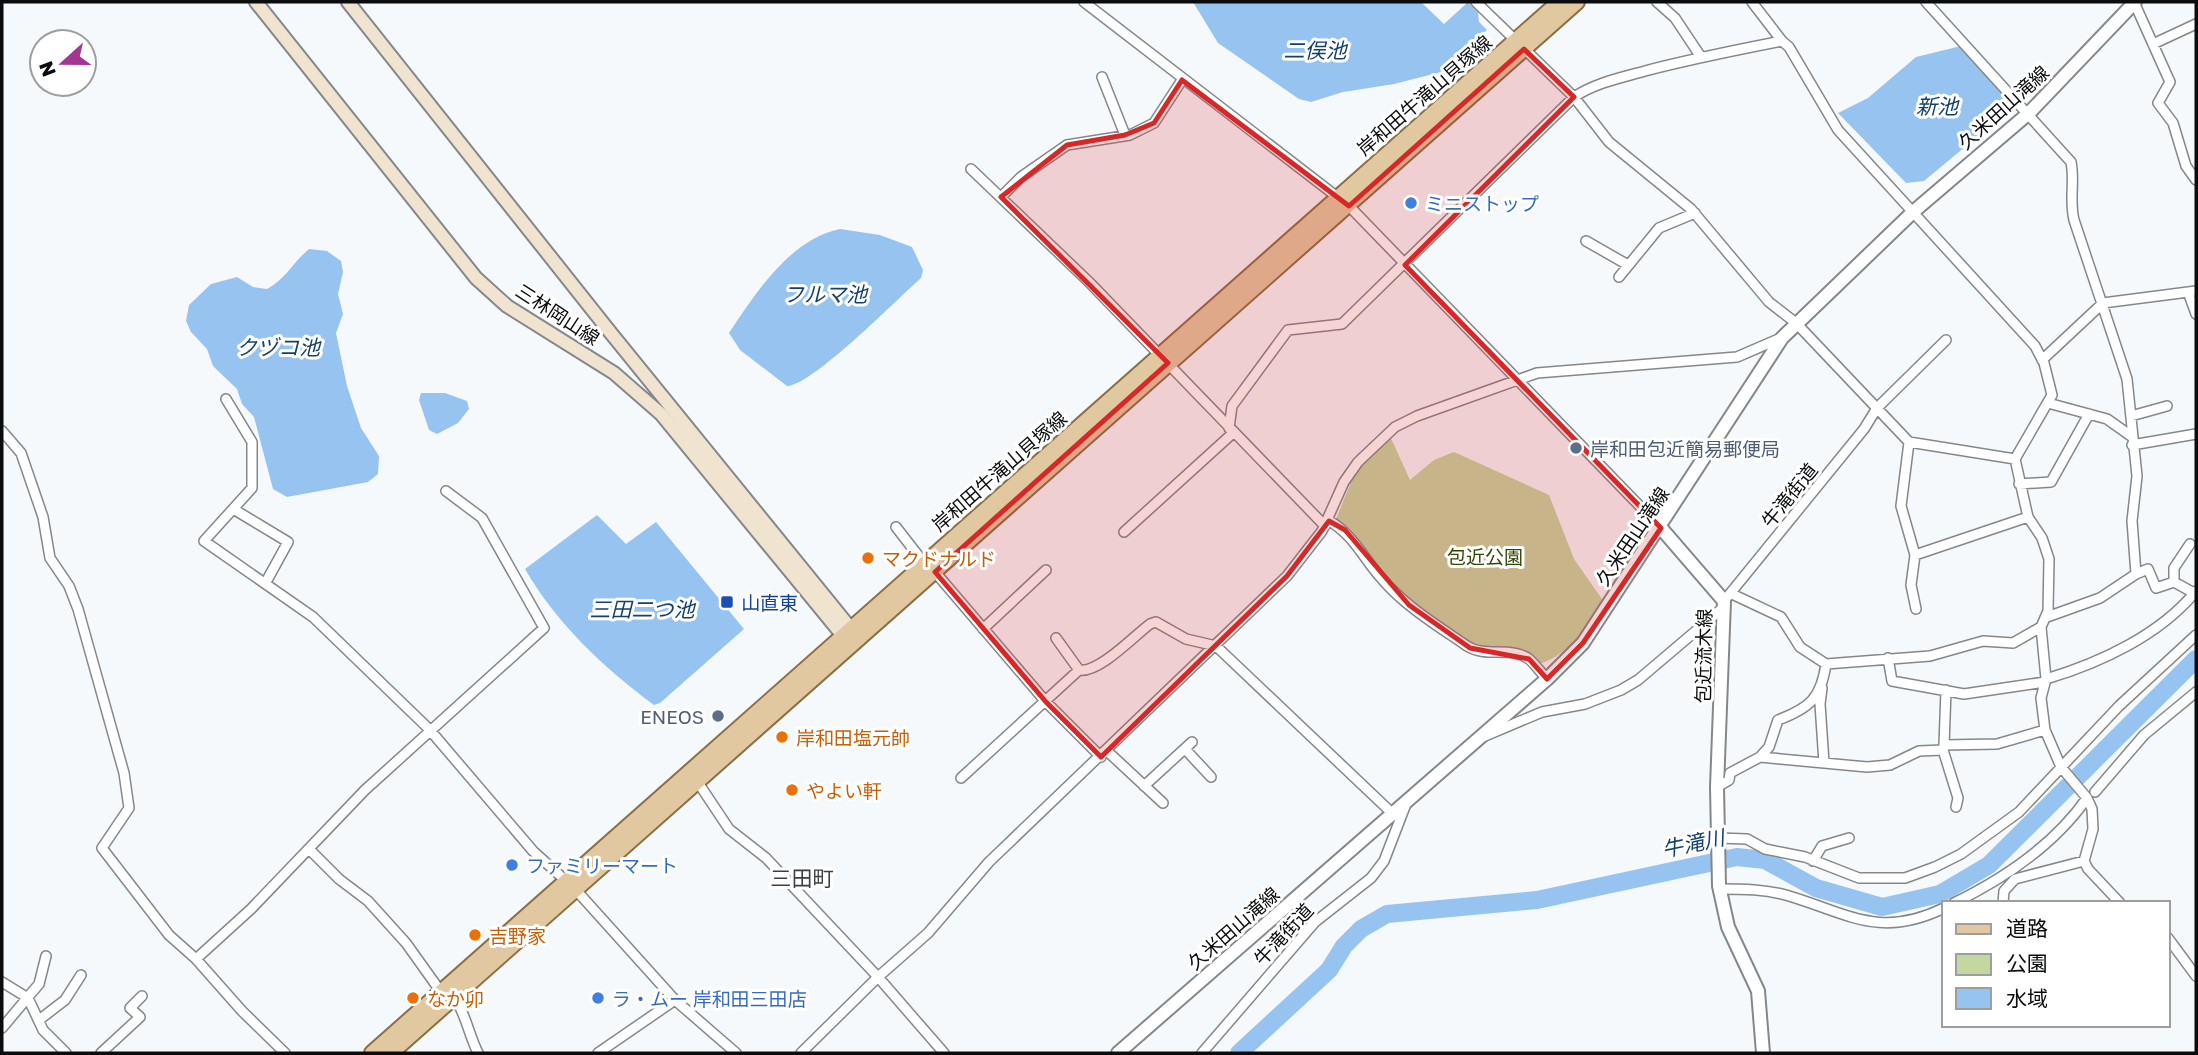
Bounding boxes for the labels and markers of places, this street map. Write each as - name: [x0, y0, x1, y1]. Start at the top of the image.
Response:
- place label: ミニストップ: [1425, 192, 1539, 215]
- marker: ミニストップ: [1403, 195, 1419, 211]
- place label: 岸和田包近簡易郵便局: [1590, 437, 1780, 460]
- marker: 岸和田包近簡易郵便局: [1568, 440, 1584, 456]
- place label: マクドナルド: [882, 547, 996, 570]
- marker: マクドナルド: [860, 550, 876, 566]
- place label: 山直東: [741, 591, 798, 614]
- marker: 山直東: [719, 594, 735, 610]
- place label: ENEOS: [640, 705, 704, 728]
- marker: ENEOS: [710, 708, 726, 724]
- place label: 岸和田塩元帥: [796, 726, 910, 749]
- marker: 岸和田塩元帥: [774, 729, 790, 745]
- place label: やよい軒: [806, 779, 882, 802]
- marker: やよい軒: [784, 782, 800, 798]
- place label: ファミリーマート: [526, 854, 678, 877]
- marker: ファミリーマート: [504, 857, 520, 873]
- place label: 吉野家: [489, 924, 546, 947]
- marker: 吉野家: [467, 927, 483, 943]
- place label: なか卯: [427, 987, 484, 1010]
- place label: ラ・ムー 岸和田三田店: [612, 987, 807, 1010]
- marker: なか卯: [405, 990, 421, 1006]
- marker: ラ・ムー 岸和田三田店: [590, 990, 606, 1006]

